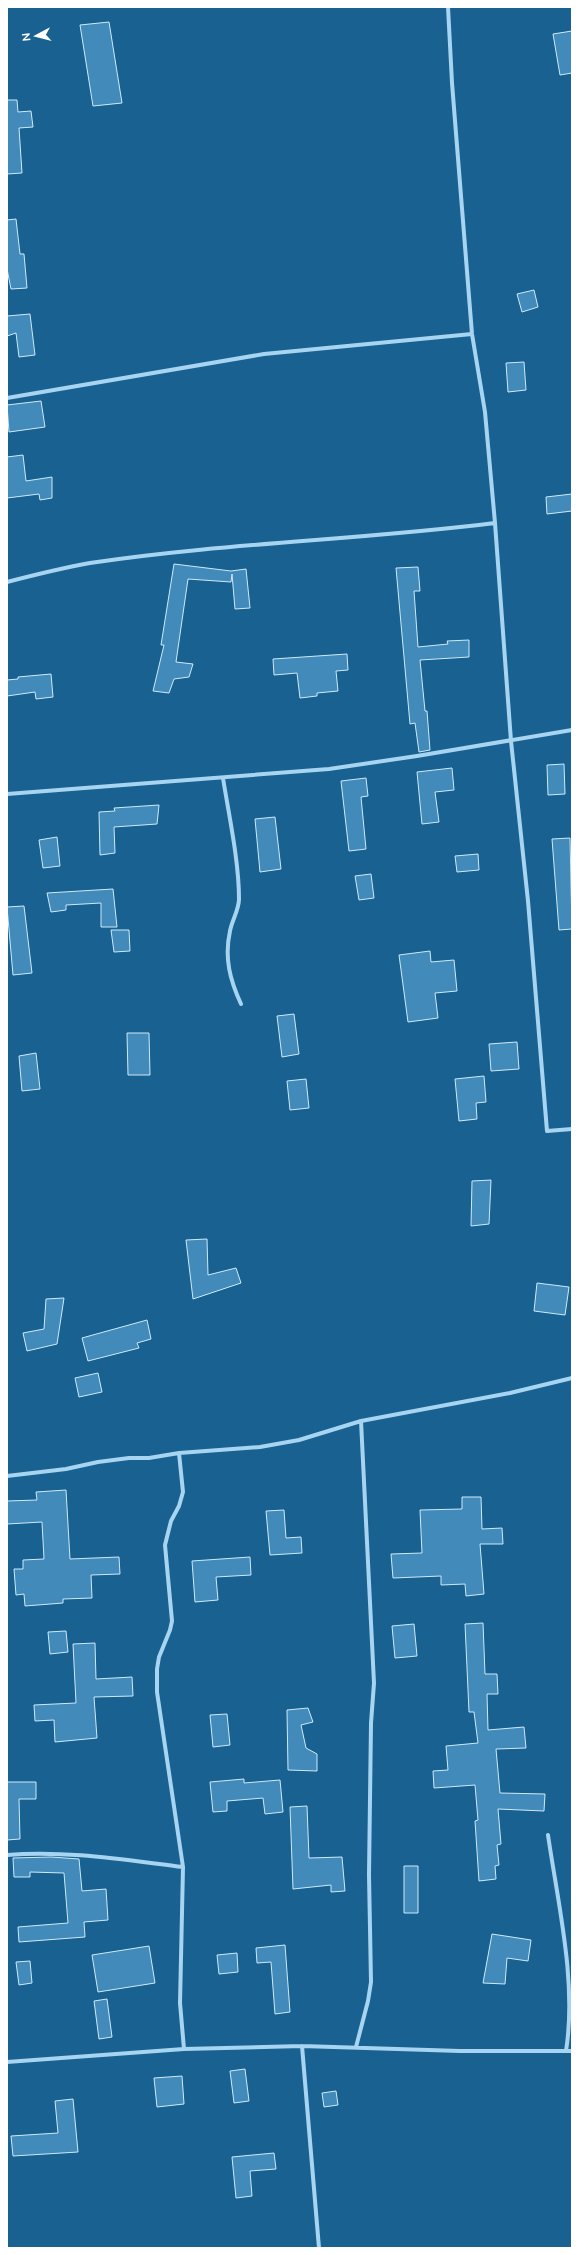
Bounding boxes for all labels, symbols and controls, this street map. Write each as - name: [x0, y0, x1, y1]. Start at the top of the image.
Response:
- north arrow: [16, 16, 56, 56]
- text: N: [19, 32, 34, 42]

